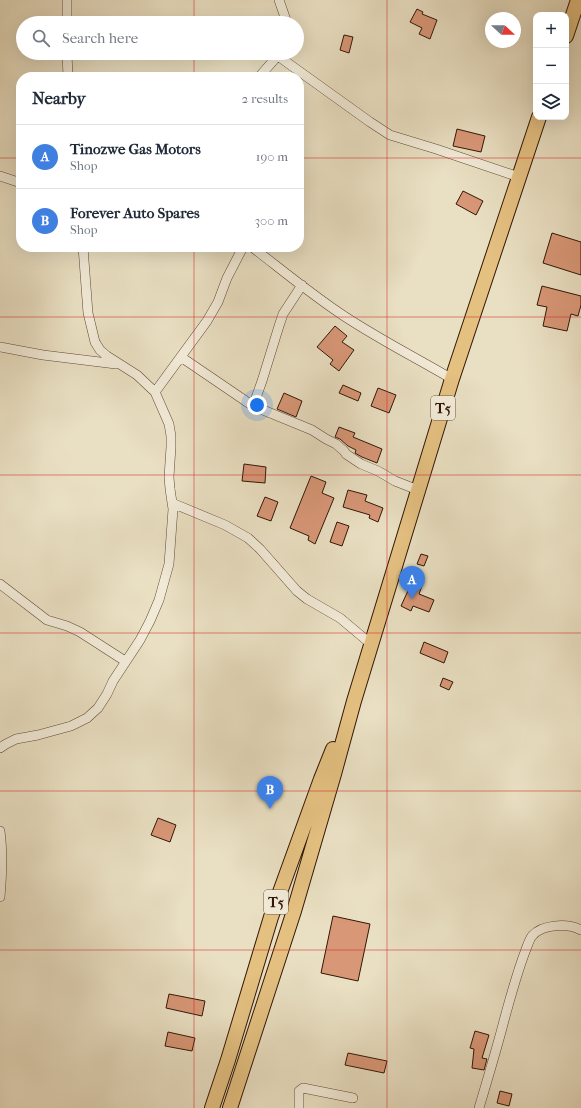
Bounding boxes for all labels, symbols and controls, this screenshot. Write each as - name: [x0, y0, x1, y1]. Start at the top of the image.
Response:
- north arrow: [485, 12, 521, 48]
- map controls: [533, 12, 569, 120]
- button: +: [533, 12, 569, 48]
- search box: [16, 16, 304, 60]
- icon: search: [30, 27, 52, 49]
- text: Search here: [62, 29, 138, 47]
- button: −: [533, 48, 569, 84]
- button: layers: [533, 84, 569, 120]
- text: Nearby: [32, 88, 86, 108]
- text: 2 results: [242, 91, 288, 106]
- text: Tinozwe Gas Motors: [70, 140, 201, 158]
- text: A: [41, 149, 49, 164]
- text: 190 m: [256, 149, 288, 164]
- text: Shop: [70, 158, 98, 173]
- text: Forever Auto Spares: [70, 204, 200, 222]
- text: B: [41, 213, 49, 228]
- text: 300 m: [255, 213, 288, 228]
- text: Shop: [70, 222, 98, 237]
- your location: [247, 395, 267, 415]
- road number: T5: [431, 396, 455, 420]
- pin: A: [399, 566, 425, 599]
- pin: B: [257, 776, 283, 809]
- road number: T5: [264, 890, 288, 914]

